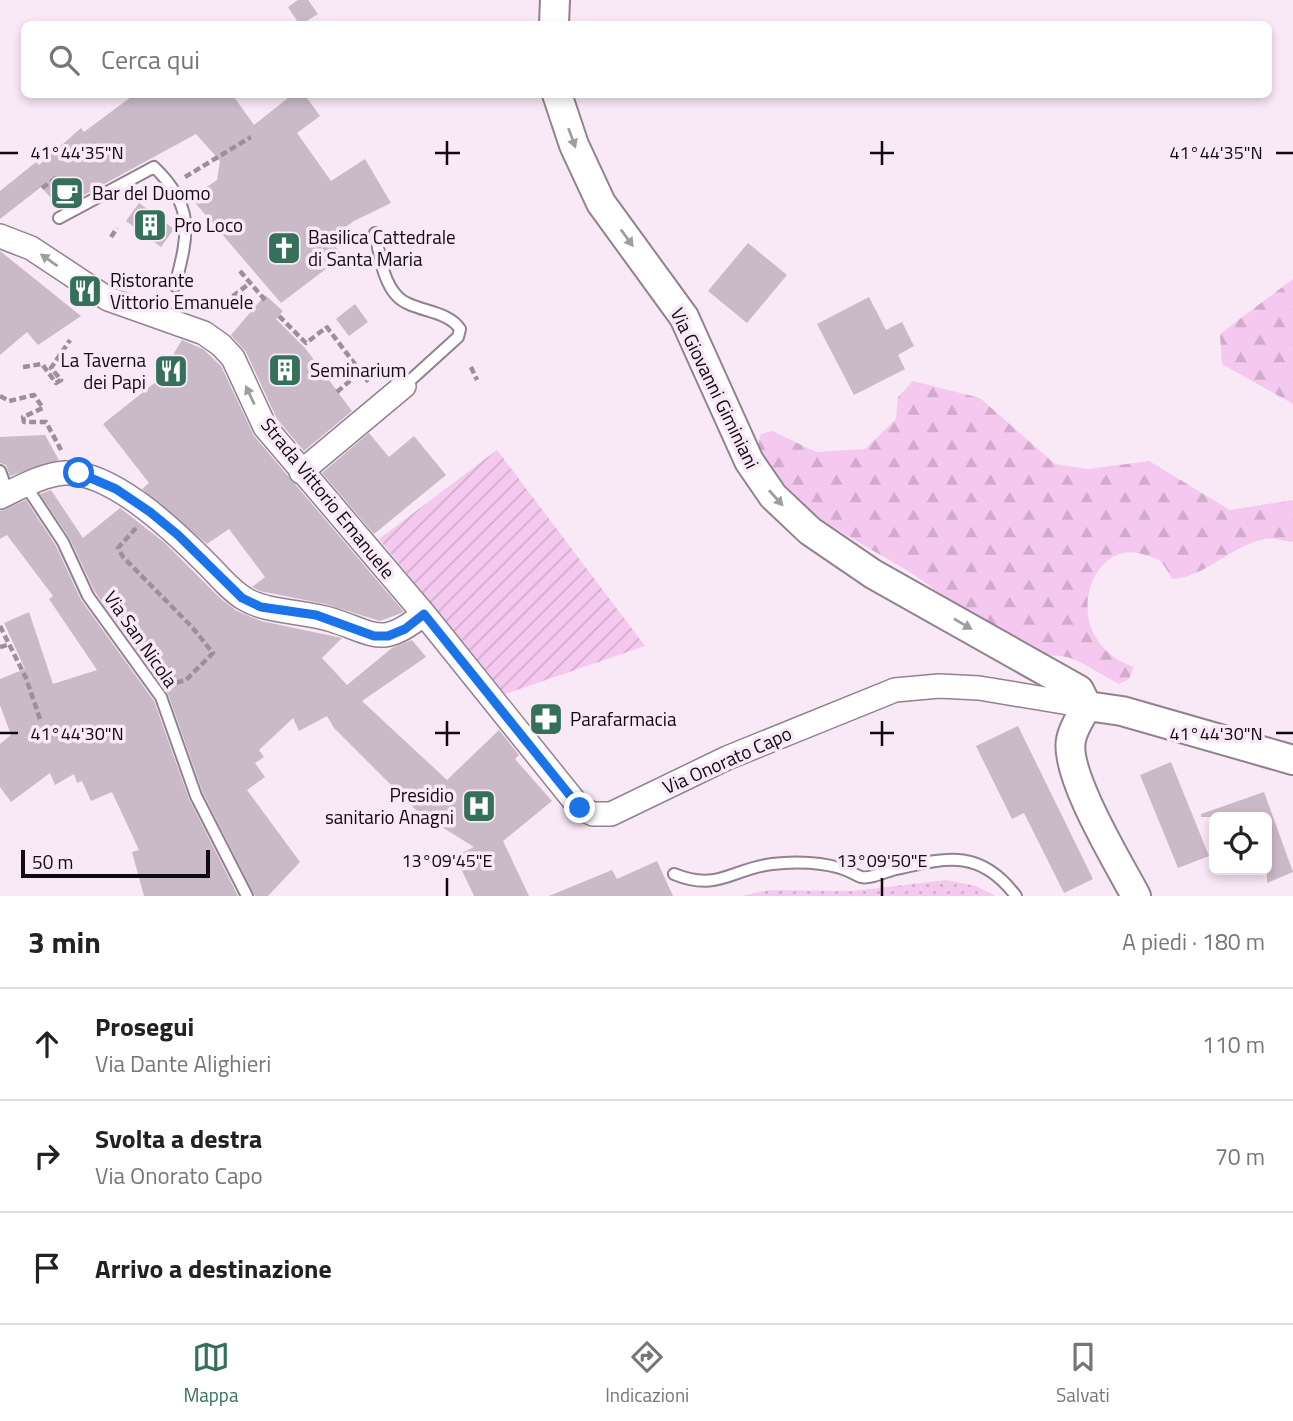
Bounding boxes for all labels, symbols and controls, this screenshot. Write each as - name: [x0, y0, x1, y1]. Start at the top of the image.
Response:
- search box: [21, 21, 1272, 98]
- text: Cerca qui: [101, 40, 200, 79]
- icon: search: [45, 41, 83, 79]
- one-way arrow: [567, 128, 578, 149]
- text: 41°44'35"N: [30, 139, 124, 166]
- text: 41°44'35"N: [1169, 139, 1263, 166]
- cafe icon: Bar del Duomo: [48, 174, 86, 212]
- place label: Bar del Duomo: [92, 178, 210, 207]
- building icon: Pro Loco: [131, 206, 169, 244]
- place label: Pro Loco: [174, 210, 243, 239]
- place label: Basilica Cattedrale di Santa Maria: [308, 222, 456, 273]
- church icon: Basilica Cattedrale di Santa Maria: [265, 229, 303, 267]
- one-way arrow: [620, 229, 634, 247]
- one-way arrow: [40, 253, 58, 267]
- place label: Ristorante Vittorio Emanuele: [110, 265, 253, 316]
- restaurant icon: Ristorante Vittorio Emanuele: [66, 272, 104, 310]
- street label: Via Giovanni Giminiani: [664, 302, 767, 473]
- place label: La Taverna dei Papi: [61, 345, 146, 396]
- building icon: Seminarium: [266, 351, 304, 389]
- restaurant icon: La Taverna dei Papi: [152, 352, 190, 390]
- place label: Seminarium: [310, 355, 406, 384]
- one-way arrow: [244, 385, 255, 406]
- street label: Strada Vittorio Emanuele: [254, 411, 403, 585]
- route start: [63, 457, 94, 488]
- one-way arrow: [768, 489, 784, 507]
- street label: Via San Nicola: [97, 584, 186, 693]
- one-way arrow: [954, 618, 973, 630]
- pharmacy icon: Parafarmacia: [527, 700, 565, 738]
- place label: Parafarmacia: [570, 704, 677, 733]
- street label: Via Onorato Capo: [658, 718, 796, 801]
- text: 41°44'30"N: [30, 720, 124, 747]
- text: 41°44'30"N: [1169, 720, 1263, 747]
- place label: Presidio sanitario Anagni: [325, 780, 454, 831]
- hospital icon: Presidio sanitario Anagni: [460, 787, 498, 825]
- route end: [564, 792, 595, 823]
- map controls: [1209, 812, 1272, 875]
- button: locate: [1209, 812, 1272, 875]
- scale bar: [21, 847, 210, 879]
- text: 50 m: [32, 847, 73, 876]
- text: 13°09'45"E: [402, 847, 493, 874]
- text: 13°09'50"E: [837, 847, 928, 874]
- text: 3 min: [28, 919, 101, 965]
- text: A piedi · 180 m: [1122, 924, 1265, 959]
- text: Prosegui: [95, 1007, 194, 1046]
- icon: ahead: [28, 1025, 66, 1063]
- text: 110 m: [1202, 1027, 1265, 1062]
- text: Via Dante Alighieri: [95, 1046, 271, 1081]
- text: Svolta a destra: [95, 1119, 262, 1158]
- icon: right: [28, 1137, 66, 1175]
- text: 70 m: [1215, 1139, 1265, 1174]
- text: Via Onorato Capo: [95, 1158, 263, 1193]
- icon: arrive: [28, 1249, 66, 1287]
- text: Arrivo a destinazione: [95, 1249, 332, 1288]
- tab: Mappa: [183, 1338, 238, 1409]
- tab: Indicazioni: [605, 1338, 689, 1409]
- tab: Salvati: [1056, 1338, 1110, 1409]

